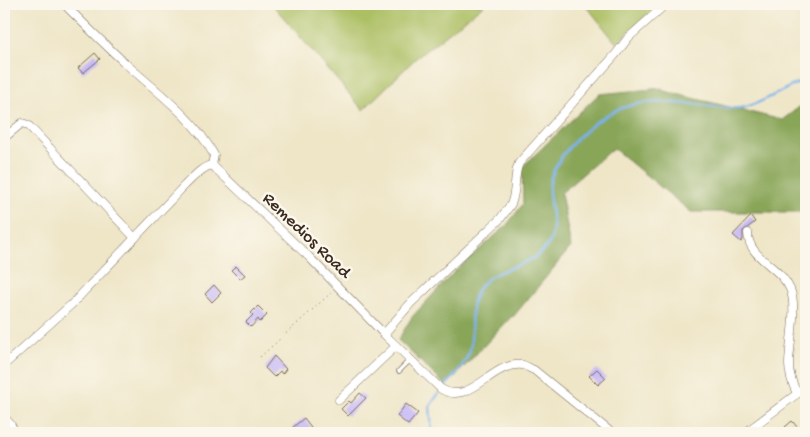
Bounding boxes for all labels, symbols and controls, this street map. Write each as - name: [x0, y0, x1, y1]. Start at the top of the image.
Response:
- street label: Remedios Road: [257, 189, 356, 284]

